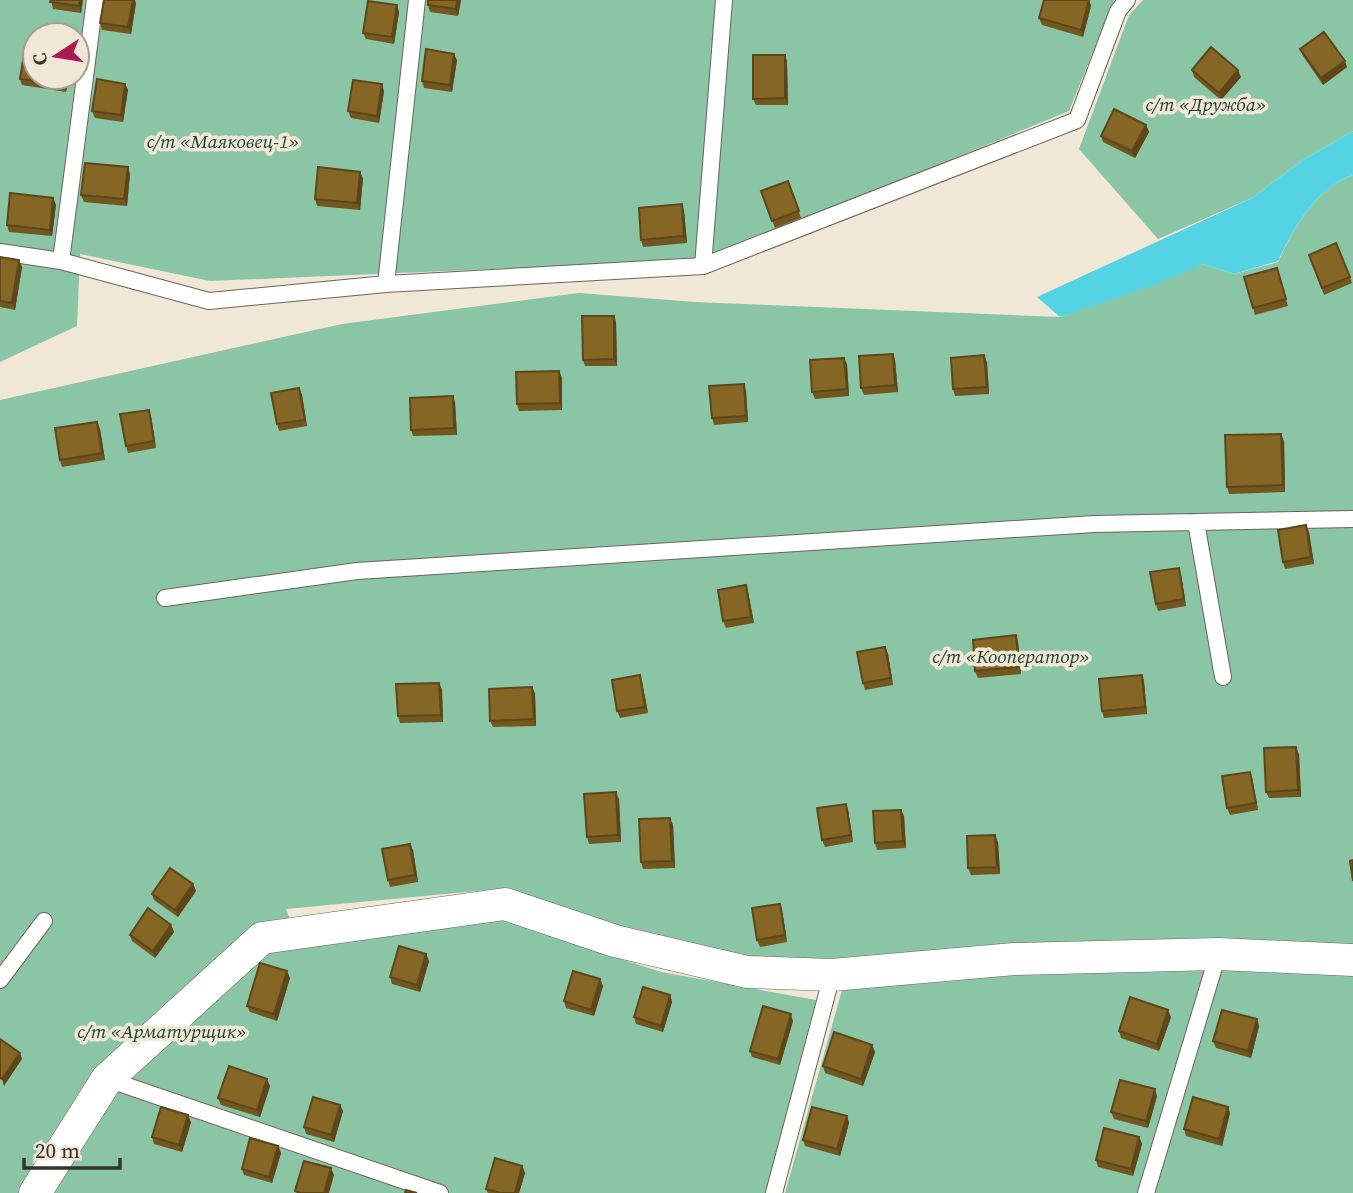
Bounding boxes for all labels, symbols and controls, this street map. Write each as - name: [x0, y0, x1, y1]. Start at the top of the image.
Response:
- north arrow: [21, 21, 91, 91]
- text: С: [25, 51, 53, 68]
- park label: с/т «Дружба»: [1146, 91, 1266, 117]
- park label: с/т «Маяковец-1»: [147, 128, 299, 154]
- park label: с/т «Кооператор»: [932, 643, 1090, 669]
- park label: с/т «Арматурщик»: [77, 1018, 247, 1044]
- scale bar: [24, 1126, 121, 1170]
- text: 20 m: [35, 1136, 80, 1165]

